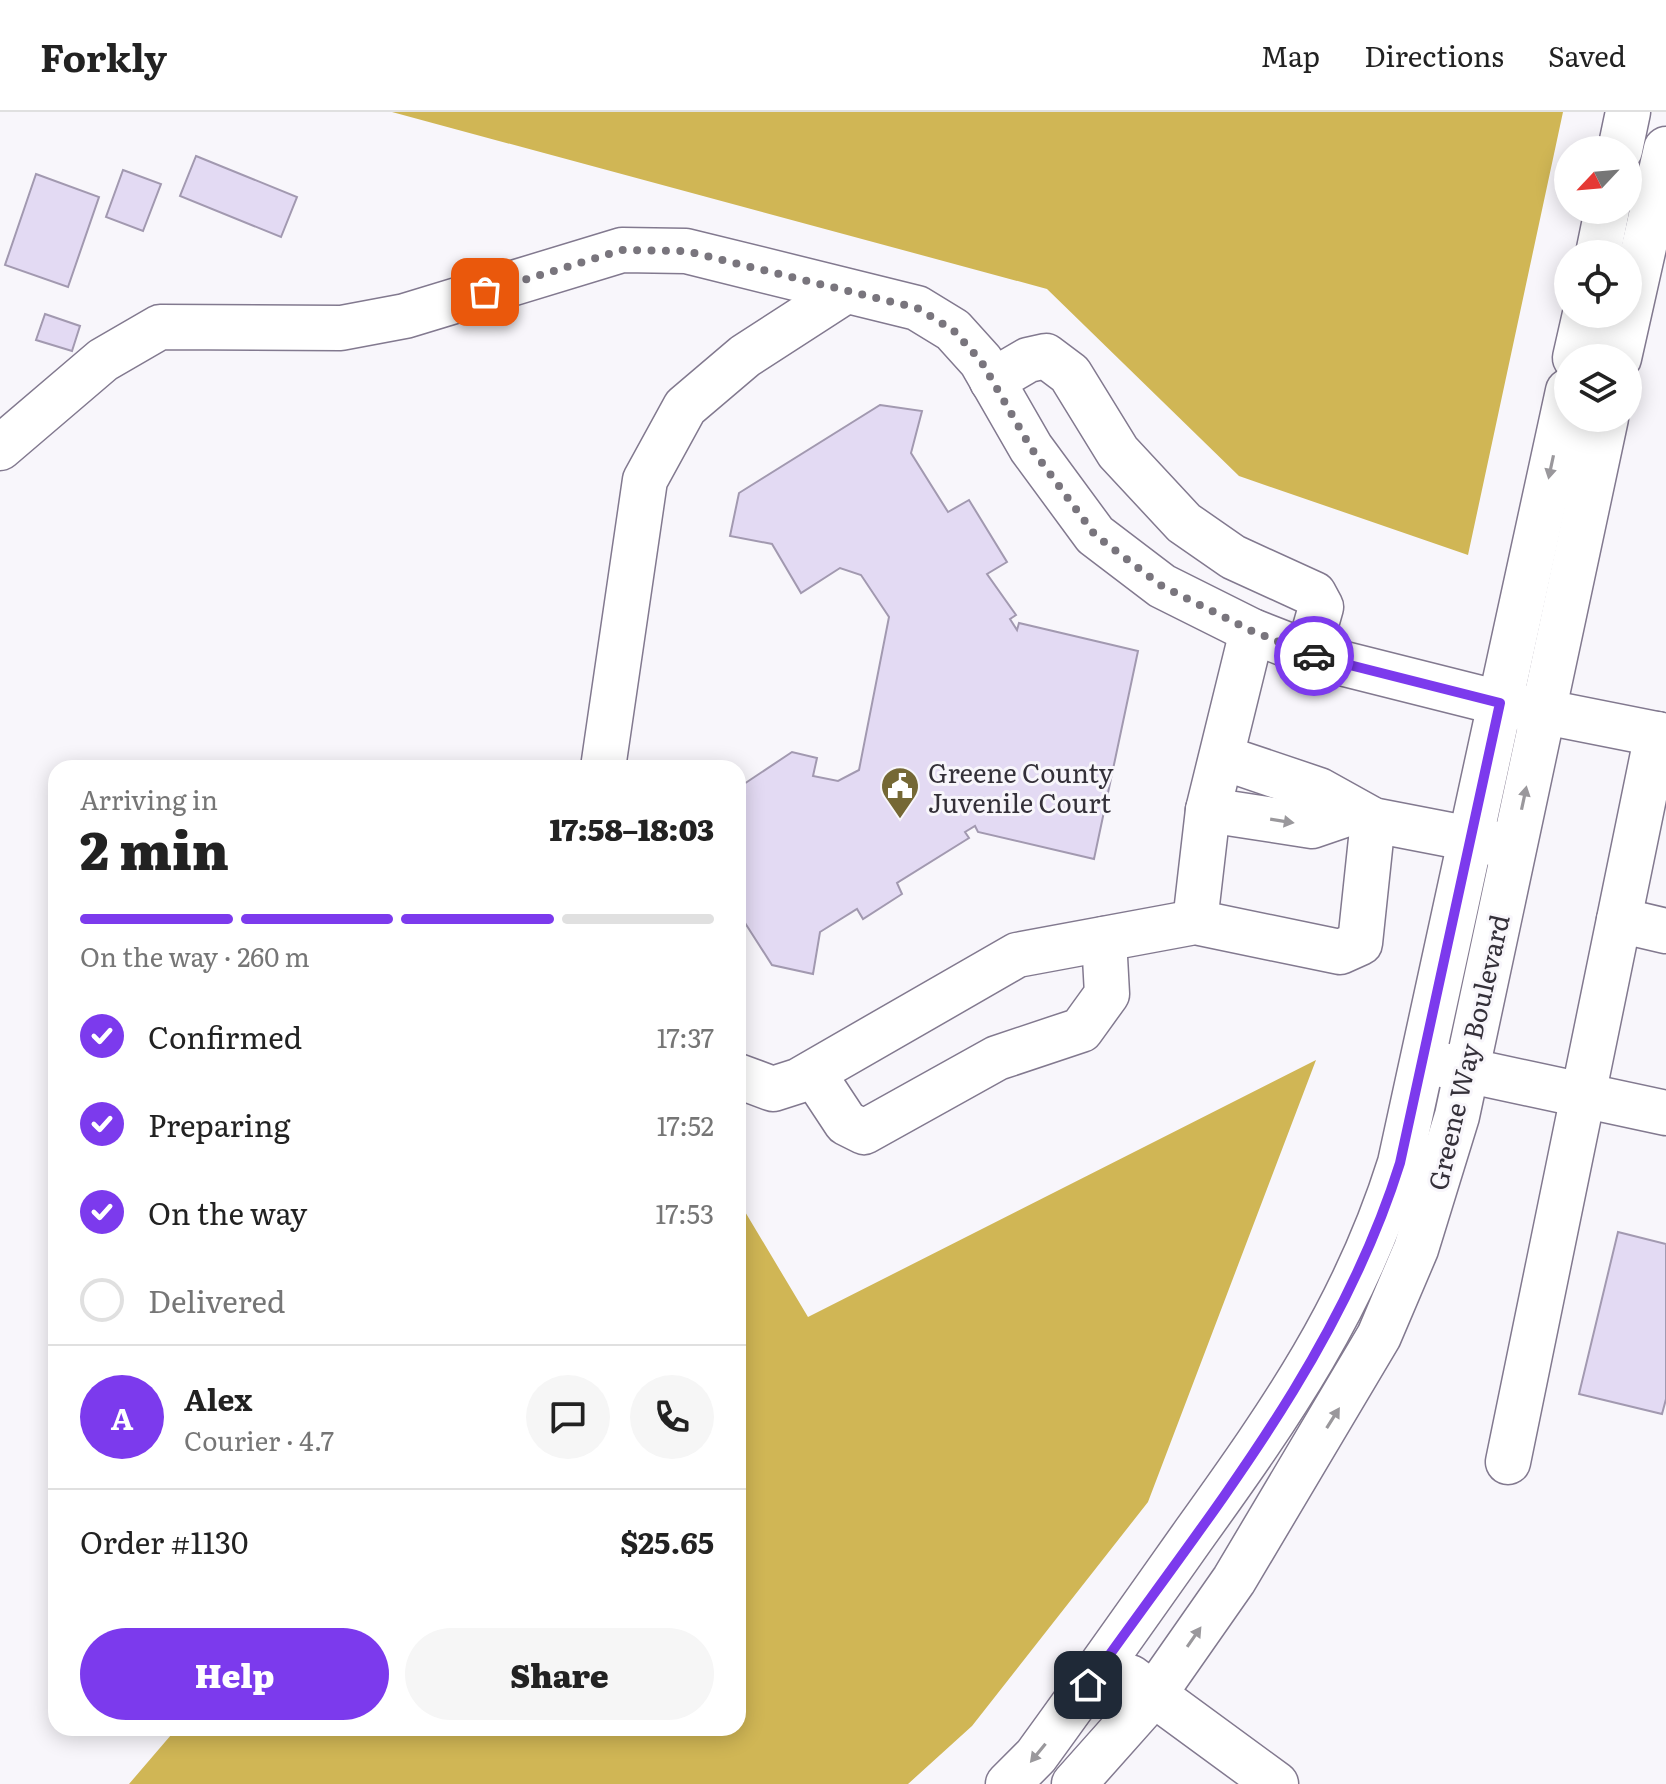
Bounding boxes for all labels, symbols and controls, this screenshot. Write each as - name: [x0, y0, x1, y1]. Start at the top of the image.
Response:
- text: Forkly: [40, 27, 167, 84]
- text: Map: [1261, 34, 1320, 76]
- text: Directions: [1364, 34, 1504, 76]
- text: Saved: [1548, 34, 1626, 76]
- north arrow: [1554, 136, 1642, 224]
- map controls: [1554, 136, 1642, 432]
- button: locate: [1554, 240, 1642, 328]
- pin: [451, 258, 519, 326]
- icon: bag: [463, 270, 507, 314]
- button: layers: [1554, 344, 1642, 432]
- one-way arrow: [1544, 455, 1557, 480]
- courier: [1274, 616, 1354, 696]
- icon: car: [1292, 634, 1336, 678]
- place label: Greene County Juvenile Court: [928, 752, 1114, 821]
- public building icon: Greene County Juvenile Court: [879, 765, 921, 820]
- text: Arriving in: [80, 779, 218, 818]
- one-way arrow: [1518, 786, 1531, 811]
- text: 17:58–18:03: [549, 806, 714, 850]
- text: 2 min: [80, 809, 229, 886]
- one-way arrow: [1270, 815, 1295, 828]
- street label: Greene Way Boulevard: [1416, 910, 1518, 1194]
- text: On the way · 260 m: [80, 936, 310, 975]
- icon: check: [80, 1014, 124, 1058]
- text: Confirmed: [148, 1014, 302, 1058]
- text: 17:37: [657, 1017, 714, 1056]
- icon: check: [80, 1102, 124, 1146]
- text: Preparing: [148, 1102, 290, 1146]
- text: 17:52: [657, 1105, 714, 1144]
- icon: check: [80, 1190, 124, 1234]
- text: On the way: [148, 1190, 307, 1234]
- text: 17:53: [656, 1193, 714, 1232]
- text: Delivered: [148, 1278, 285, 1322]
- button: chat: [526, 1375, 610, 1459]
- button: phone: [630, 1375, 714, 1459]
- text: Alex: [184, 1376, 252, 1420]
- text: A: [111, 1395, 133, 1439]
- one-way arrow: [1326, 1407, 1341, 1428]
- text: Courier · 4.7: [184, 1420, 334, 1459]
- text: Order #1130: [80, 1519, 248, 1563]
- text: $25.65: [620, 1519, 714, 1563]
- one-way arrow: [1186, 1627, 1201, 1648]
- button: Help: [80, 1628, 389, 1720]
- button: Share: [405, 1628, 714, 1720]
- pin: [1054, 1651, 1122, 1719]
- icon: home: [1066, 1663, 1110, 1707]
- one-way arrow: [1030, 1742, 1047, 1762]

